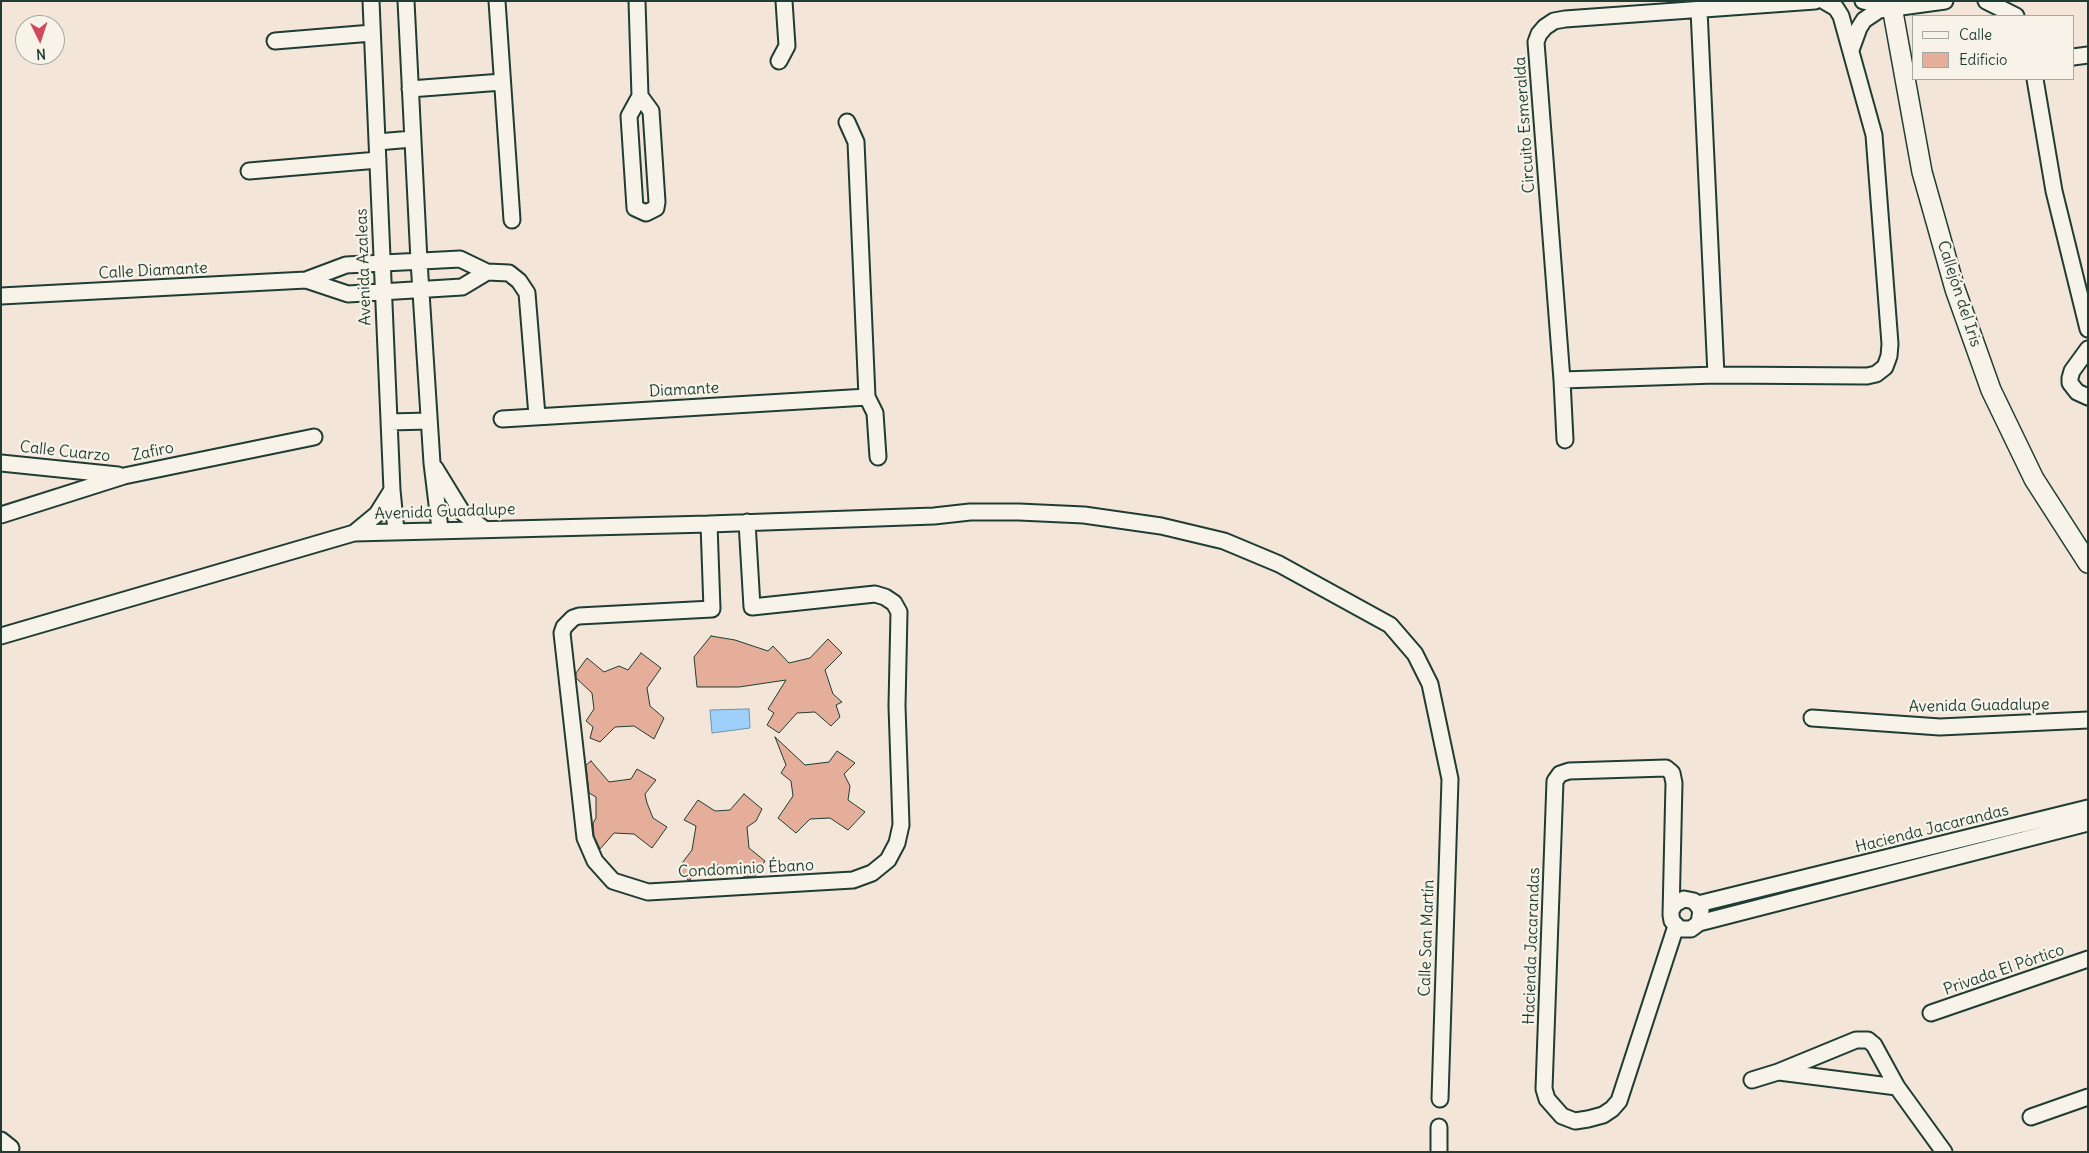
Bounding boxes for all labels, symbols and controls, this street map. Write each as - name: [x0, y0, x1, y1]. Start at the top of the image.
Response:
- north arrow: [15, 15, 65, 65]
- legend: [1912, 15, 2074, 80]
- text: Calle: [1959, 25, 1992, 44]
- text: N: [36, 45, 46, 63]
- text: Edificio: [1959, 50, 2007, 69]
- street label: Circuito Esmeralda: [1511, 56, 1539, 194]
- street label: Avenida Azaleas: [352, 208, 376, 326]
- street label: Callejón del Iris: [1933, 238, 1985, 350]
- street label: Calle Diamante: [98, 259, 208, 283]
- street label: Diamante: [648, 379, 720, 401]
- street label: Calle Cuarzo: [19, 438, 111, 466]
- street label: Zafiro: [130, 438, 176, 466]
- street label: Avenida Guadalupe: [374, 500, 516, 524]
- street label: Avenida Guadalupe: [1908, 695, 2050, 717]
- street label: Hacienda Jacarandas: [1853, 801, 2011, 857]
- street label: Condominio Ébano: [678, 856, 814, 882]
- street label: Hacienda Jacarandas: [1520, 867, 1544, 1025]
- street label: Calle San Martín: [1415, 879, 1439, 997]
- street label: Privada El Pórtico: [1941, 940, 2067, 1000]

